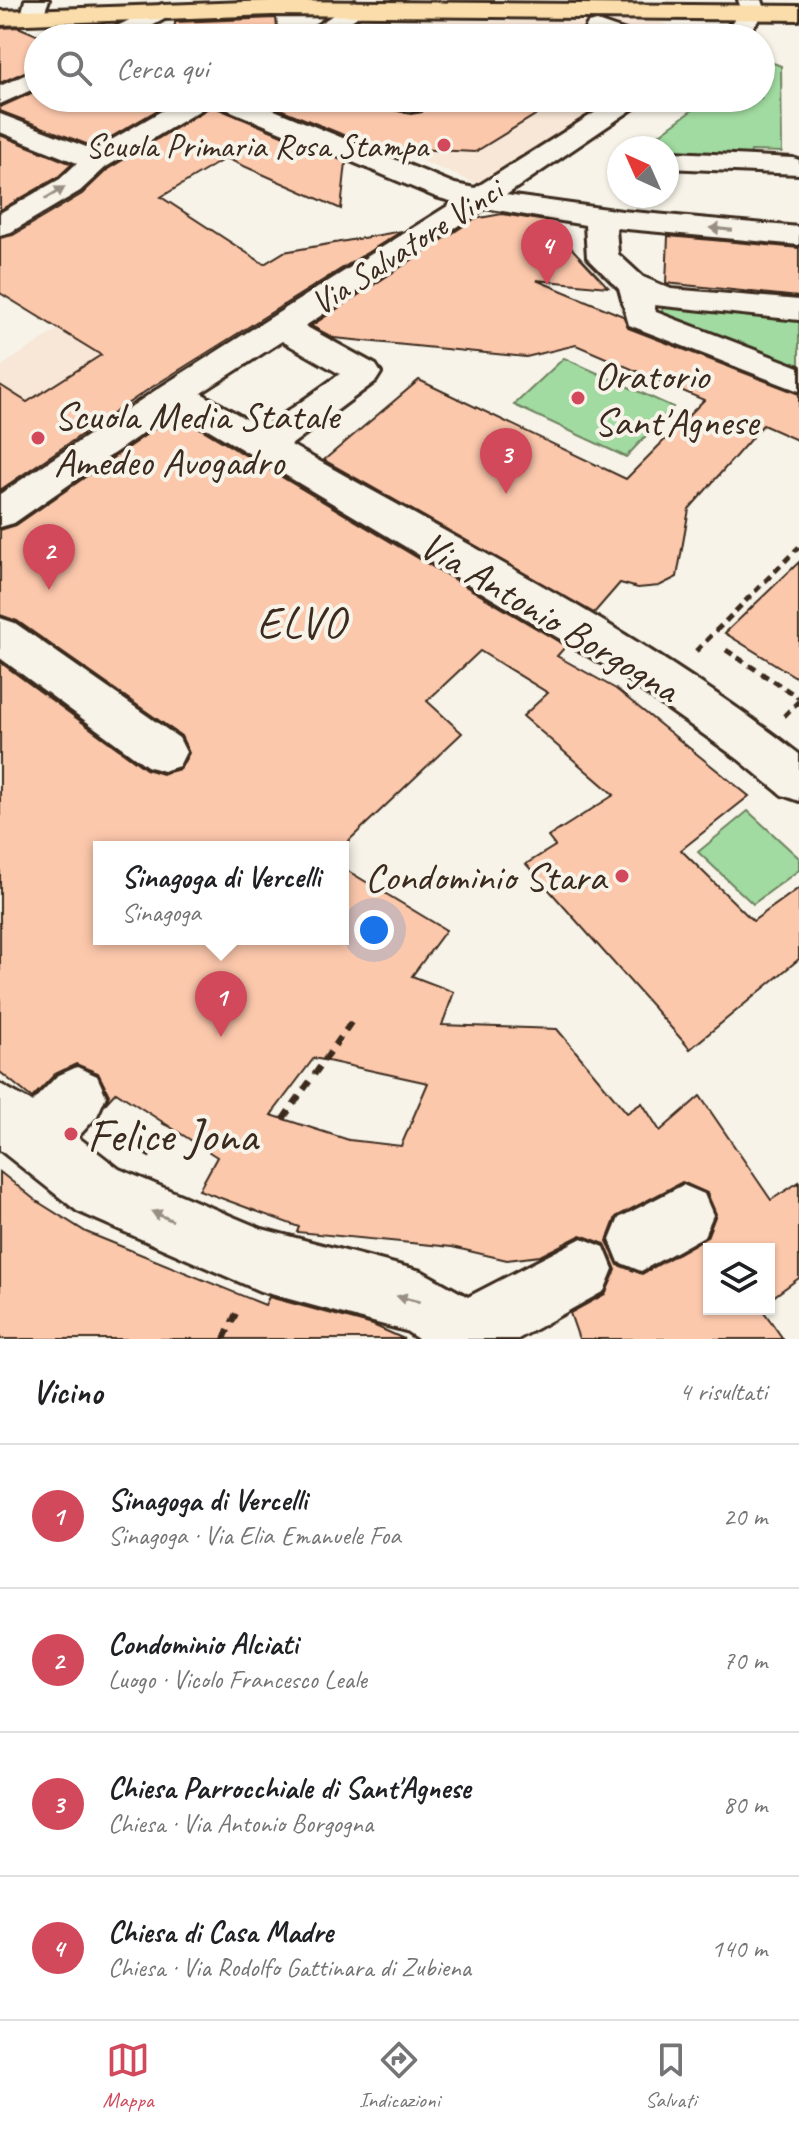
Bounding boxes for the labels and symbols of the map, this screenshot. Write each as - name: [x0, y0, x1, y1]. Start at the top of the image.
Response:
- place label: Scuola Primaria Rosa Stampa: [85, 124, 430, 167]
- marker: Scuola Primaria Rosa Stampa: [435, 136, 453, 154]
- north arrow: [607, 136, 679, 208]
- street label: Via Salvatore Vinci: [303, 167, 513, 324]
- one-way arrow: [44, 187, 66, 201]
- pin: 4: [521, 219, 573, 285]
- one-way arrow: [708, 222, 733, 235]
- place label: Oratorio Sant'Agnese: [594, 351, 761, 447]
- marker: Oratorio Sant'Agnese: [569, 389, 587, 407]
- place label: Scuola Media Statale Amedeo Avogadro: [54, 391, 342, 487]
- pin: 3: [480, 428, 532, 494]
- marker: Scuola Media Statale Amedeo Avogadro: [29, 429, 47, 447]
- street label: Via Antonio Borgogna: [411, 520, 690, 715]
- pin: 2: [23, 524, 75, 590]
- district label: ELVO: [257, 595, 349, 650]
- place label: Condominio Stara: [365, 852, 609, 902]
- marker: Condominio Stara: [613, 867, 631, 885]
- your location: [354, 910, 394, 950]
- pin: 1: [195, 971, 247, 1037]
- place label: Felice Jona: [87, 1105, 260, 1165]
- marker: Felice Jona: [62, 1125, 80, 1143]
- one-way arrow: [150, 1210, 174, 1223]
- one-way arrow: [395, 1293, 420, 1305]

